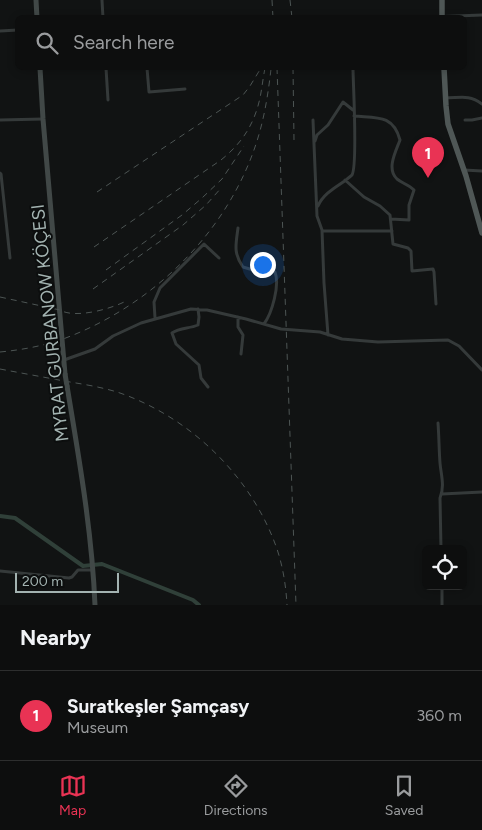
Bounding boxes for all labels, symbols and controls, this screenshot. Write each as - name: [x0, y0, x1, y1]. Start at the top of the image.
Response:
- search box: [15, 15, 467, 70]
- icon: search: [33, 29, 61, 57]
- text: Search here: [73, 31, 175, 54]
- pin: 1: [412, 137, 444, 178]
- street label: MYRAT GURBANOW KÖÇESI: [27, 203, 73, 443]
- your location: [250, 252, 276, 278]
- map controls: [422, 545, 467, 590]
- button: locate: [422, 545, 467, 590]
- scale bar: [15, 570, 119, 593]
- text: 200 m: [22, 573, 63, 590]
- text: Nearby: [20, 625, 91, 650]
- text: Suratkeşler Şamçasy: [67, 695, 249, 718]
- text: 1: [33, 706, 39, 725]
- text: 360 m: [416, 706, 462, 725]
- text: Museum: [67, 718, 128, 737]
- tab: Map: [59, 772, 87, 819]
- tab: Directions: [204, 772, 268, 819]
- tab: Saved: [385, 772, 423, 819]

